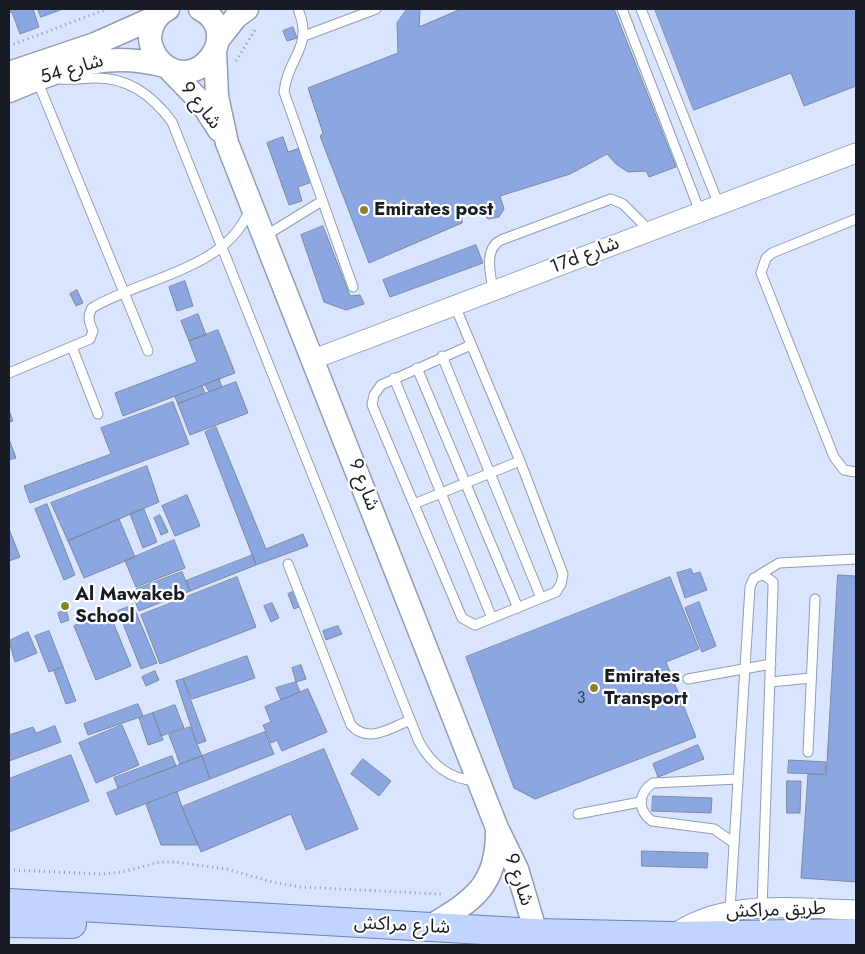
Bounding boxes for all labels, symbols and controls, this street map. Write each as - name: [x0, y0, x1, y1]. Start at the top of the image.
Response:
- street label: شارع 54: [38, 50, 106, 90]
- street label: شارع 9: [174, 78, 226, 134]
- place label: Emirates post: [374, 199, 493, 221]
- marker: Emirates post: [358, 204, 370, 216]
- street label: 17d شارع: [547, 232, 623, 280]
- street label: شارع 9: [343, 456, 383, 514]
- place label: Al Mawakeb School: [75, 584, 185, 628]
- marker: Al Mawakeb School: [59, 600, 71, 612]
- place label: Emirates Transport: [604, 666, 688, 710]
- marker: Emirates Transport: [588, 682, 600, 694]
- house number: 3: [577, 689, 585, 709]
- street label: شارع 9: [498, 851, 538, 909]
- street label: طريق مراكش: [726, 898, 826, 924]
- street label: شارع مراكش: [353, 912, 451, 940]

